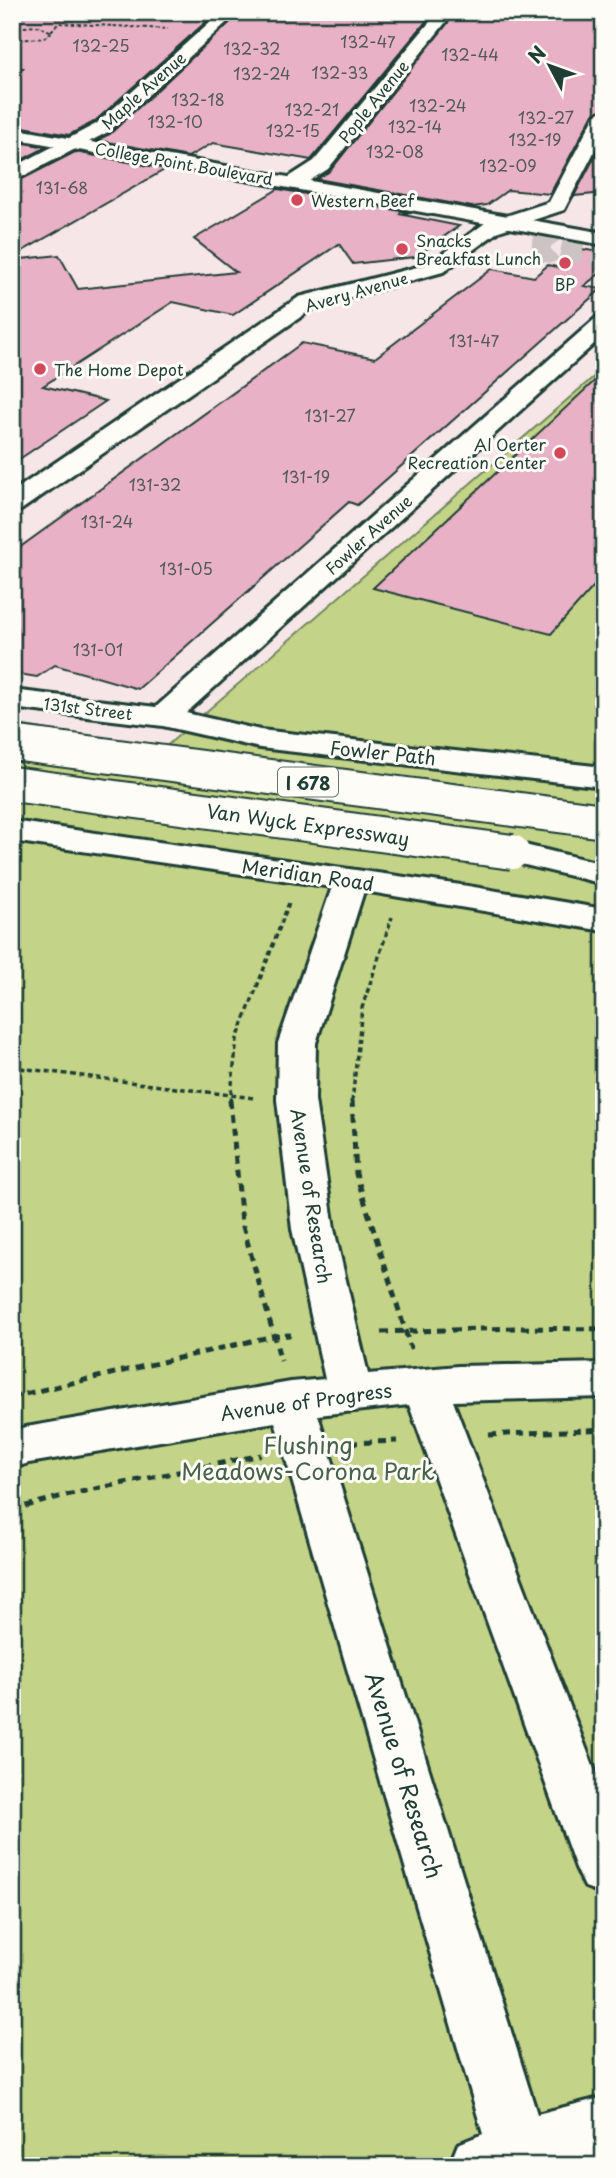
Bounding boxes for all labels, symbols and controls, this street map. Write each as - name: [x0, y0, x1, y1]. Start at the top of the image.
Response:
- house number: 132-47: [340, 29, 396, 53]
- north arrow: [514, 32, 584, 102]
- house number: 132-25: [72, 33, 130, 57]
- house number: 132-32: [223, 36, 281, 60]
- text: N: [521, 39, 552, 69]
- house number: 132-44: [441, 42, 499, 66]
- street label: Maple Avenue: [95, 45, 191, 135]
- street label: Pople Avenue: [332, 54, 414, 148]
- house number: 132-33: [312, 60, 368, 84]
- house number: 132-24: [233, 61, 291, 85]
- house number: 132-18: [171, 87, 225, 111]
- house number: 132-24: [409, 93, 467, 117]
- house number: 132-21: [285, 97, 339, 121]
- house number: 132-27: [518, 105, 574, 129]
- house number: 132-10: [147, 109, 203, 133]
- house number: 132-14: [388, 114, 442, 138]
- house number: 132-15: [266, 118, 320, 142]
- house number: 132-19: [509, 127, 561, 151]
- street label: College Point Boulevard: [93, 136, 275, 191]
- house number: 132-08: [366, 139, 424, 163]
- house number: 132-09: [479, 153, 537, 177]
- house number: 131-68: [36, 175, 88, 199]
- place label: Western Beef: [311, 188, 416, 212]
- marker: Western Beef: [289, 192, 305, 208]
- place label: Snacks Breakfast Lunch: [416, 228, 541, 270]
- marker: Snacks Breakfast Lunch: [394, 241, 410, 257]
- marker: BP: [557, 255, 573, 271]
- street label: Avery Avenue: [302, 265, 410, 317]
- place label: BP: [555, 272, 575, 296]
- house number: 131-47: [449, 328, 500, 352]
- place label: The Home Depot: [54, 357, 184, 381]
- marker: The Home Depot: [32, 361, 48, 377]
- house number: 131-27: [304, 403, 356, 427]
- place label: Al Oerter Recreation Center: [408, 432, 547, 474]
- marker: Al Oerter Recreation Center: [552, 445, 568, 461]
- house number: 131-19: [282, 464, 330, 488]
- house number: 131-32: [129, 472, 181, 496]
- street label: Fowler Avenue: [319, 488, 417, 580]
- house number: 131-24: [81, 509, 133, 533]
- house number: 131-05: [159, 556, 213, 580]
- house number: 131-01: [73, 637, 123, 661]
- street label: 131st Street: [42, 691, 134, 725]
- street label: Fowler Path: [329, 733, 437, 771]
- road number: I 678: [278, 768, 338, 796]
- street label: Van Wyck Expressway: [205, 796, 411, 852]
- street label: Meridian Road: [240, 851, 376, 897]
- street label: Avenue of Research: [284, 1106, 340, 1286]
- street label: Avenue of Progress: [218, 1375, 394, 1427]
- park label: Flushing Meadows-Corona Park: [181, 1427, 435, 1488]
- street label: Avenue of Research: [357, 1667, 453, 1883]

